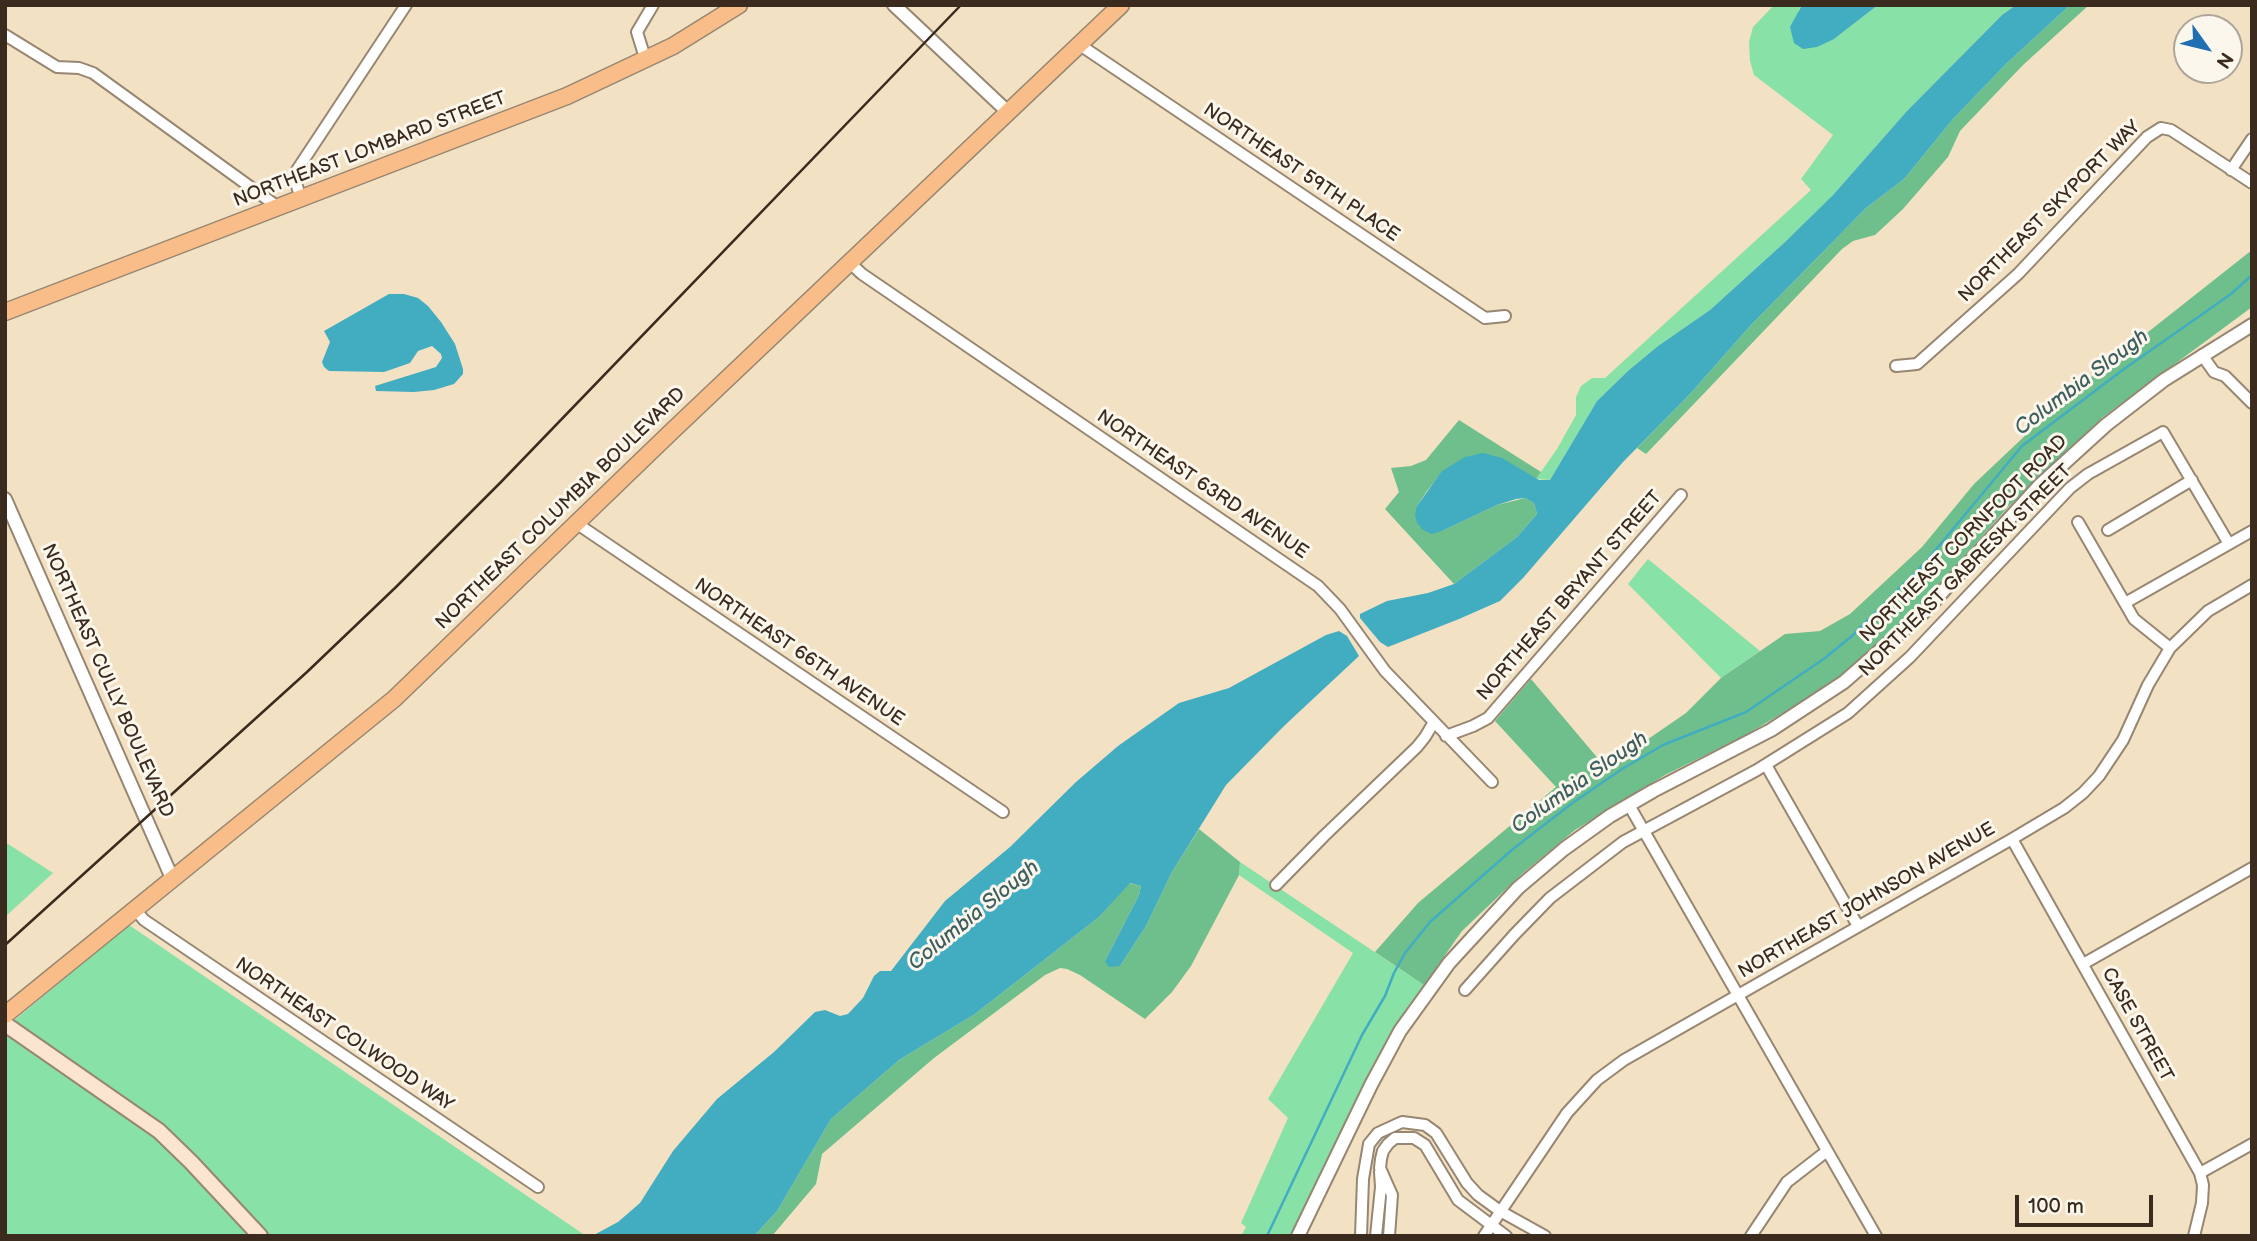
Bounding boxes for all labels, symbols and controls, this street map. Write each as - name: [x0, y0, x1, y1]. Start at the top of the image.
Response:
- north arrow: [2173, 14, 2243, 84]
- text: N: [2211, 48, 2238, 72]
- street label: NORTHEAST LOMBARD STREET: [230, 87, 510, 213]
- street label: NORTHEAST 59TH PLACE: [1199, 99, 1403, 247]
- street label: NORTHEAST SKYPORT WAY: [1954, 116, 2146, 308]
- water label: Columbia Slough: [2010, 324, 2154, 442]
- street label: NORTHEAST COLUMBIA BOULEVARD: [431, 383, 691, 635]
- street label: NORTHEAST 63RD AVENUE: [1092, 406, 1312, 564]
- street label: NORTHEAST CORNFOOT ROAD: [1856, 431, 2072, 647]
- street label: NORTHEAST GABRESKI STREET: [1855, 460, 2077, 682]
- street label: NORTHEAST BRYANT STREET: [1473, 486, 1667, 706]
- street label: NORTHEAST CULLY BOULEVARD: [36, 541, 178, 821]
- street label: NORTHEAST 66TH AVENUE: [690, 574, 908, 732]
- water label: Columbia Slough: [1507, 726, 1653, 840]
- street label: NORTHEAST JOHNSON AVENUE: [1735, 818, 1999, 984]
- water label: Columbia Slough: [903, 856, 1045, 976]
- street label: NORTHEAST COLWOOD WAY: [230, 953, 458, 1117]
- street label: CASE STREET: [2096, 964, 2178, 1086]
- scale bar: [2019, 1182, 2157, 1226]
- text: 100 m: [2028, 1194, 2084, 1219]

